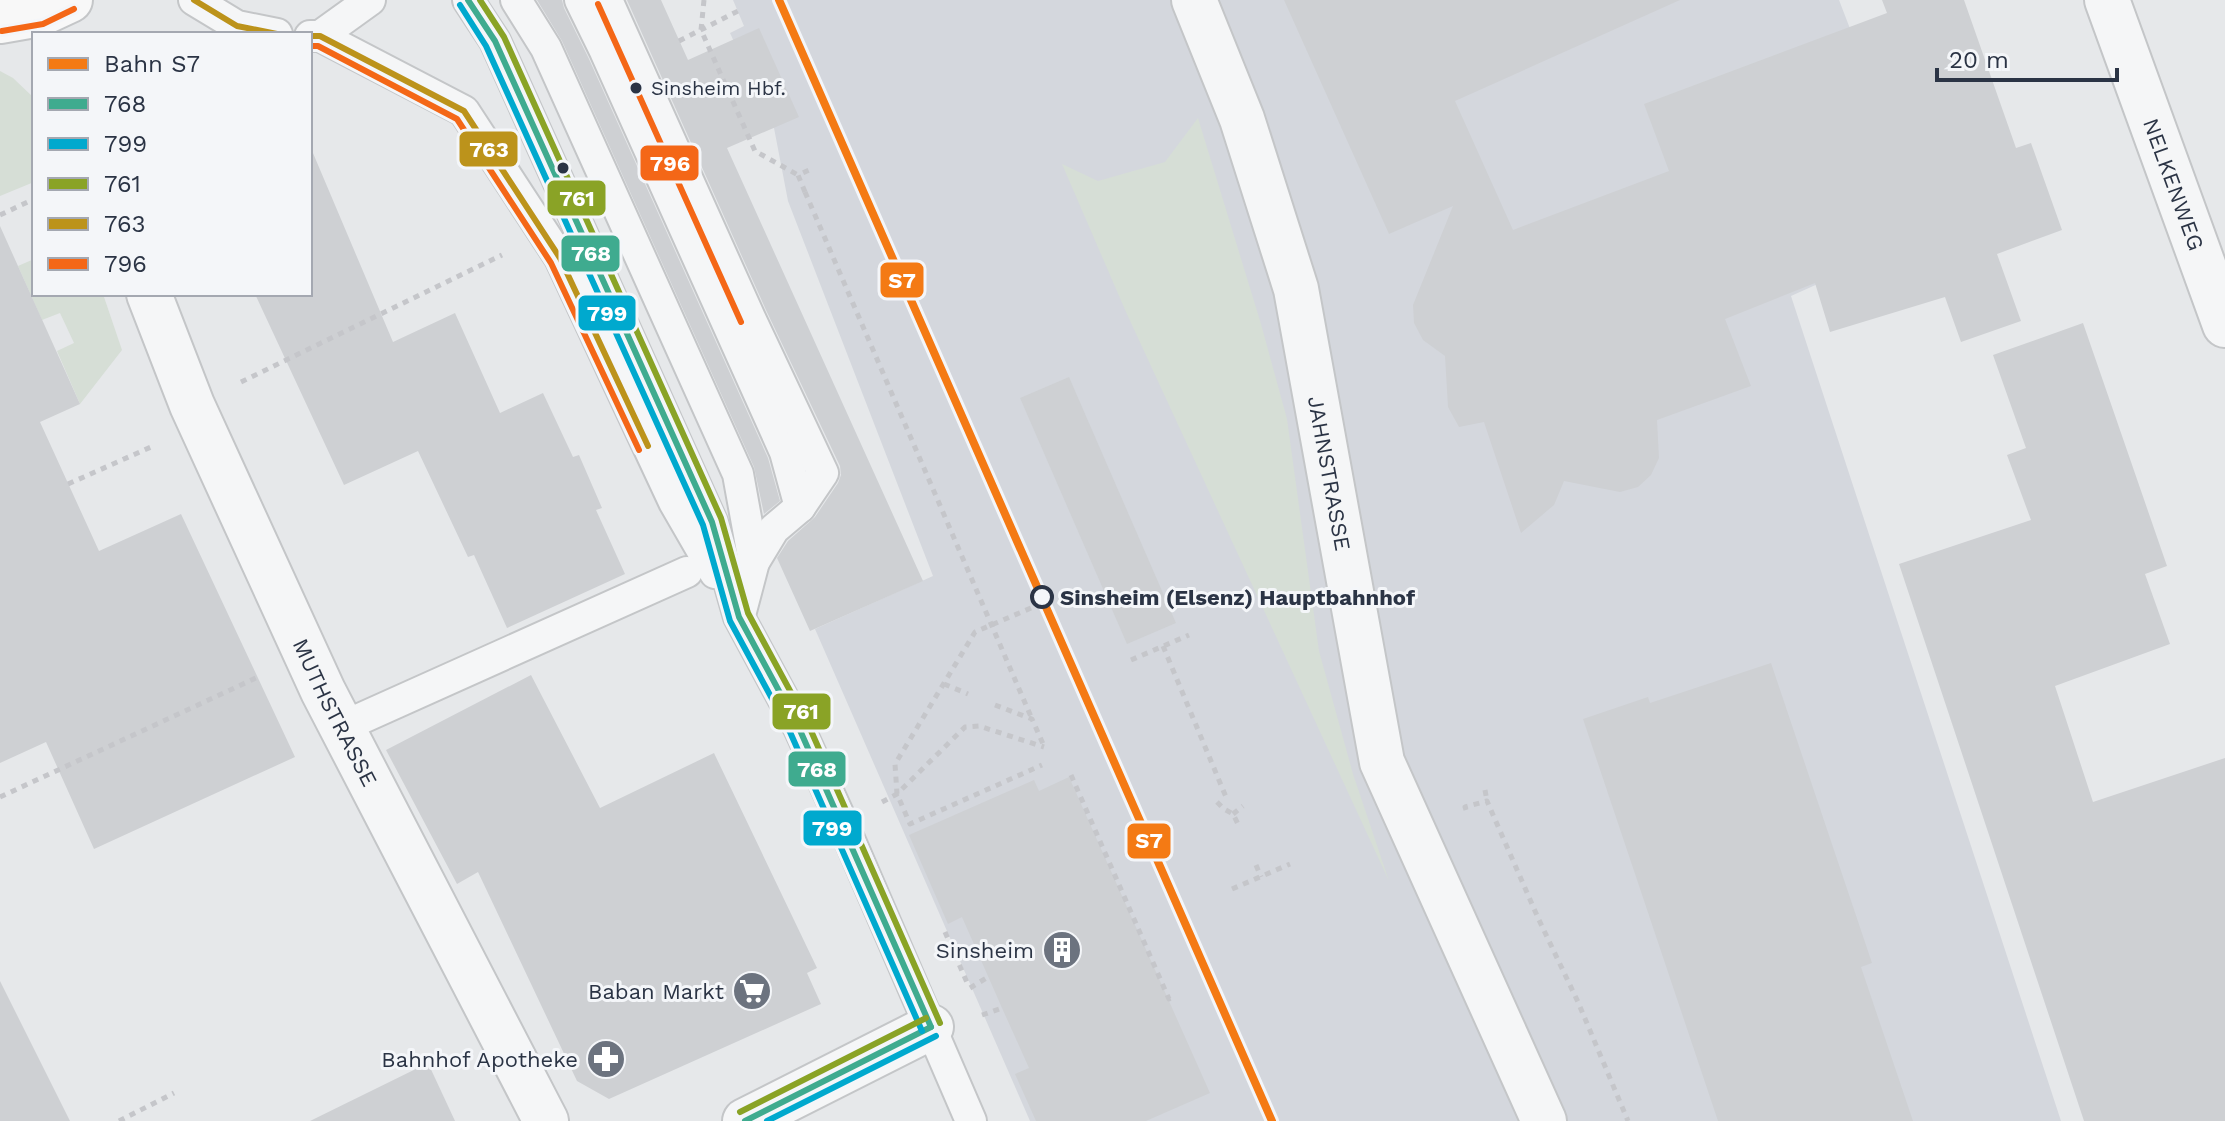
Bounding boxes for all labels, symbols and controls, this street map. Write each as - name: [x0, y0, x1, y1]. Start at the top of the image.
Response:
- legend: [32, 32, 312, 296]
- scale bar: [1937, 32, 2117, 82]
- text: 20 m: [1949, 46, 2009, 74]
- text: Bahn S7: [104, 50, 200, 78]
- place label: Sinsheim Hbf.: [651, 76, 786, 100]
- marker: Sinsheim Hbf.: [628, 80, 644, 96]
- text: 768: [104, 90, 146, 118]
- street label: NELKENWEG: [2138, 115, 2209, 254]
- text: 799: [104, 130, 147, 158]
- line badge: 763: [458, 130, 519, 168]
- text: 763: [469, 137, 509, 162]
- line badge: 796: [639, 144, 700, 182]
- text: 796: [650, 151, 690, 176]
- unlabelled marker: [555, 160, 571, 176]
- text: 761: [104, 170, 141, 198]
- line badge: 761: [546, 179, 607, 217]
- text: 761: [559, 186, 595, 211]
- text: 763: [104, 210, 146, 238]
- line badge: 768: [560, 234, 621, 273]
- text: 768: [571, 241, 611, 266]
- text: 796: [104, 250, 147, 278]
- line badge: S7: [879, 261, 925, 299]
- text: S7: [888, 268, 916, 293]
- line badge: 799: [577, 294, 637, 332]
- text: 799: [587, 301, 627, 326]
- street label: JAHNSTRASSE: [1303, 394, 1356, 553]
- place label: Sinsheim (Elsenz) Hauptbahnhof: [1060, 585, 1416, 610]
- marker: Sinsheim (Elsenz) Hauptbahnhof: [1031, 586, 1053, 608]
- street label: MUTHSTRASSE: [288, 634, 383, 790]
- line badge: 761: [771, 692, 832, 731]
- text: 761: [783, 699, 819, 724]
- line badge: 768: [787, 750, 847, 788]
- text: 768: [797, 757, 837, 782]
- line badge: 799: [802, 809, 863, 847]
- text: 799: [812, 816, 852, 841]
- line badge: S7: [1126, 822, 1172, 860]
- text: S7: [1135, 828, 1163, 853]
- building icon: Sinsheim: [1041, 929, 1083, 971]
- place label: Sinsheim: [936, 938, 1034, 963]
- supermarket icon: Baban Markt: [731, 970, 773, 1012]
- place label: Baban Markt: [588, 979, 724, 1004]
- pharmacy icon: Bahnhof Apotheke: [585, 1038, 627, 1080]
- place label: Bahnhof Apotheke: [381, 1047, 578, 1072]

